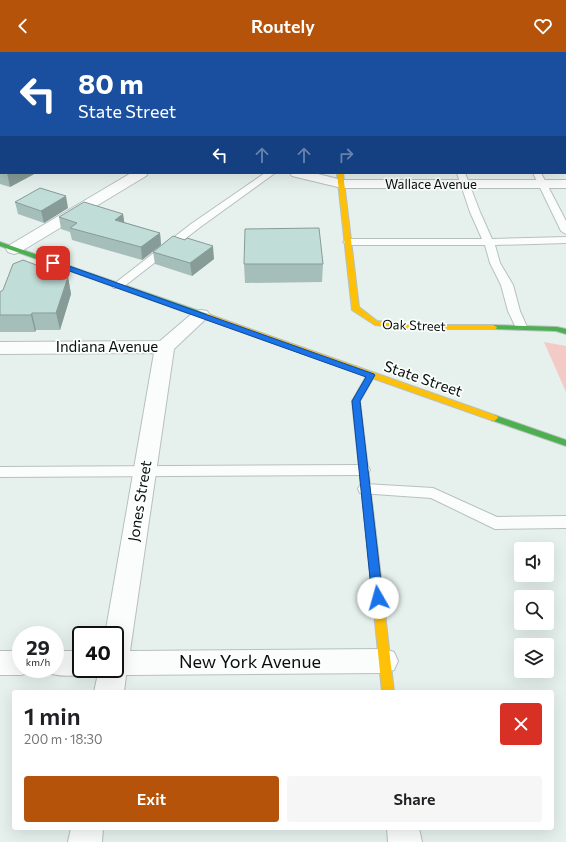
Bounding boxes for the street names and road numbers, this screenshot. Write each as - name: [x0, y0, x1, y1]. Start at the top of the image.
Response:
- street label: Wallace Avenue: [385, 176, 477, 192]
- street label: Oak Street: [382, 316, 446, 334]
- street label: Indiana Avenue: [56, 337, 158, 355]
- street label: State Street: [382, 356, 465, 400]
- street label: Jones Street: [124, 459, 154, 543]
- street label: New York Avenue: [179, 650, 321, 672]

